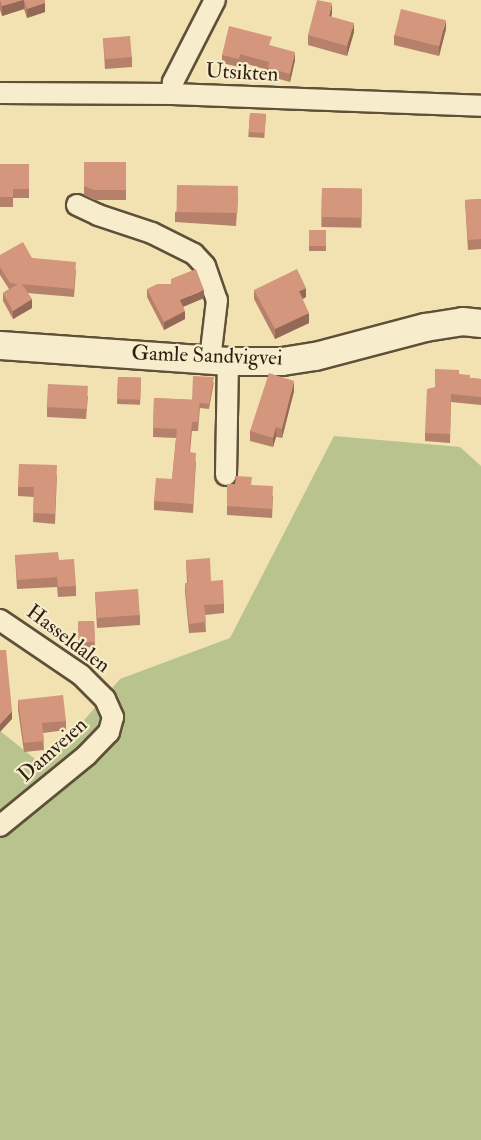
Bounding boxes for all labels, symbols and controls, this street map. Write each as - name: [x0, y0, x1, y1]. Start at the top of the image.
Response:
- street label: Utsikten: [205, 59, 279, 87]
- street label: Gamle Sandvigvei: [131, 341, 283, 371]
- street label: Hasseldalen: [21, 599, 115, 679]
- street label: Damveien: [13, 712, 93, 788]

